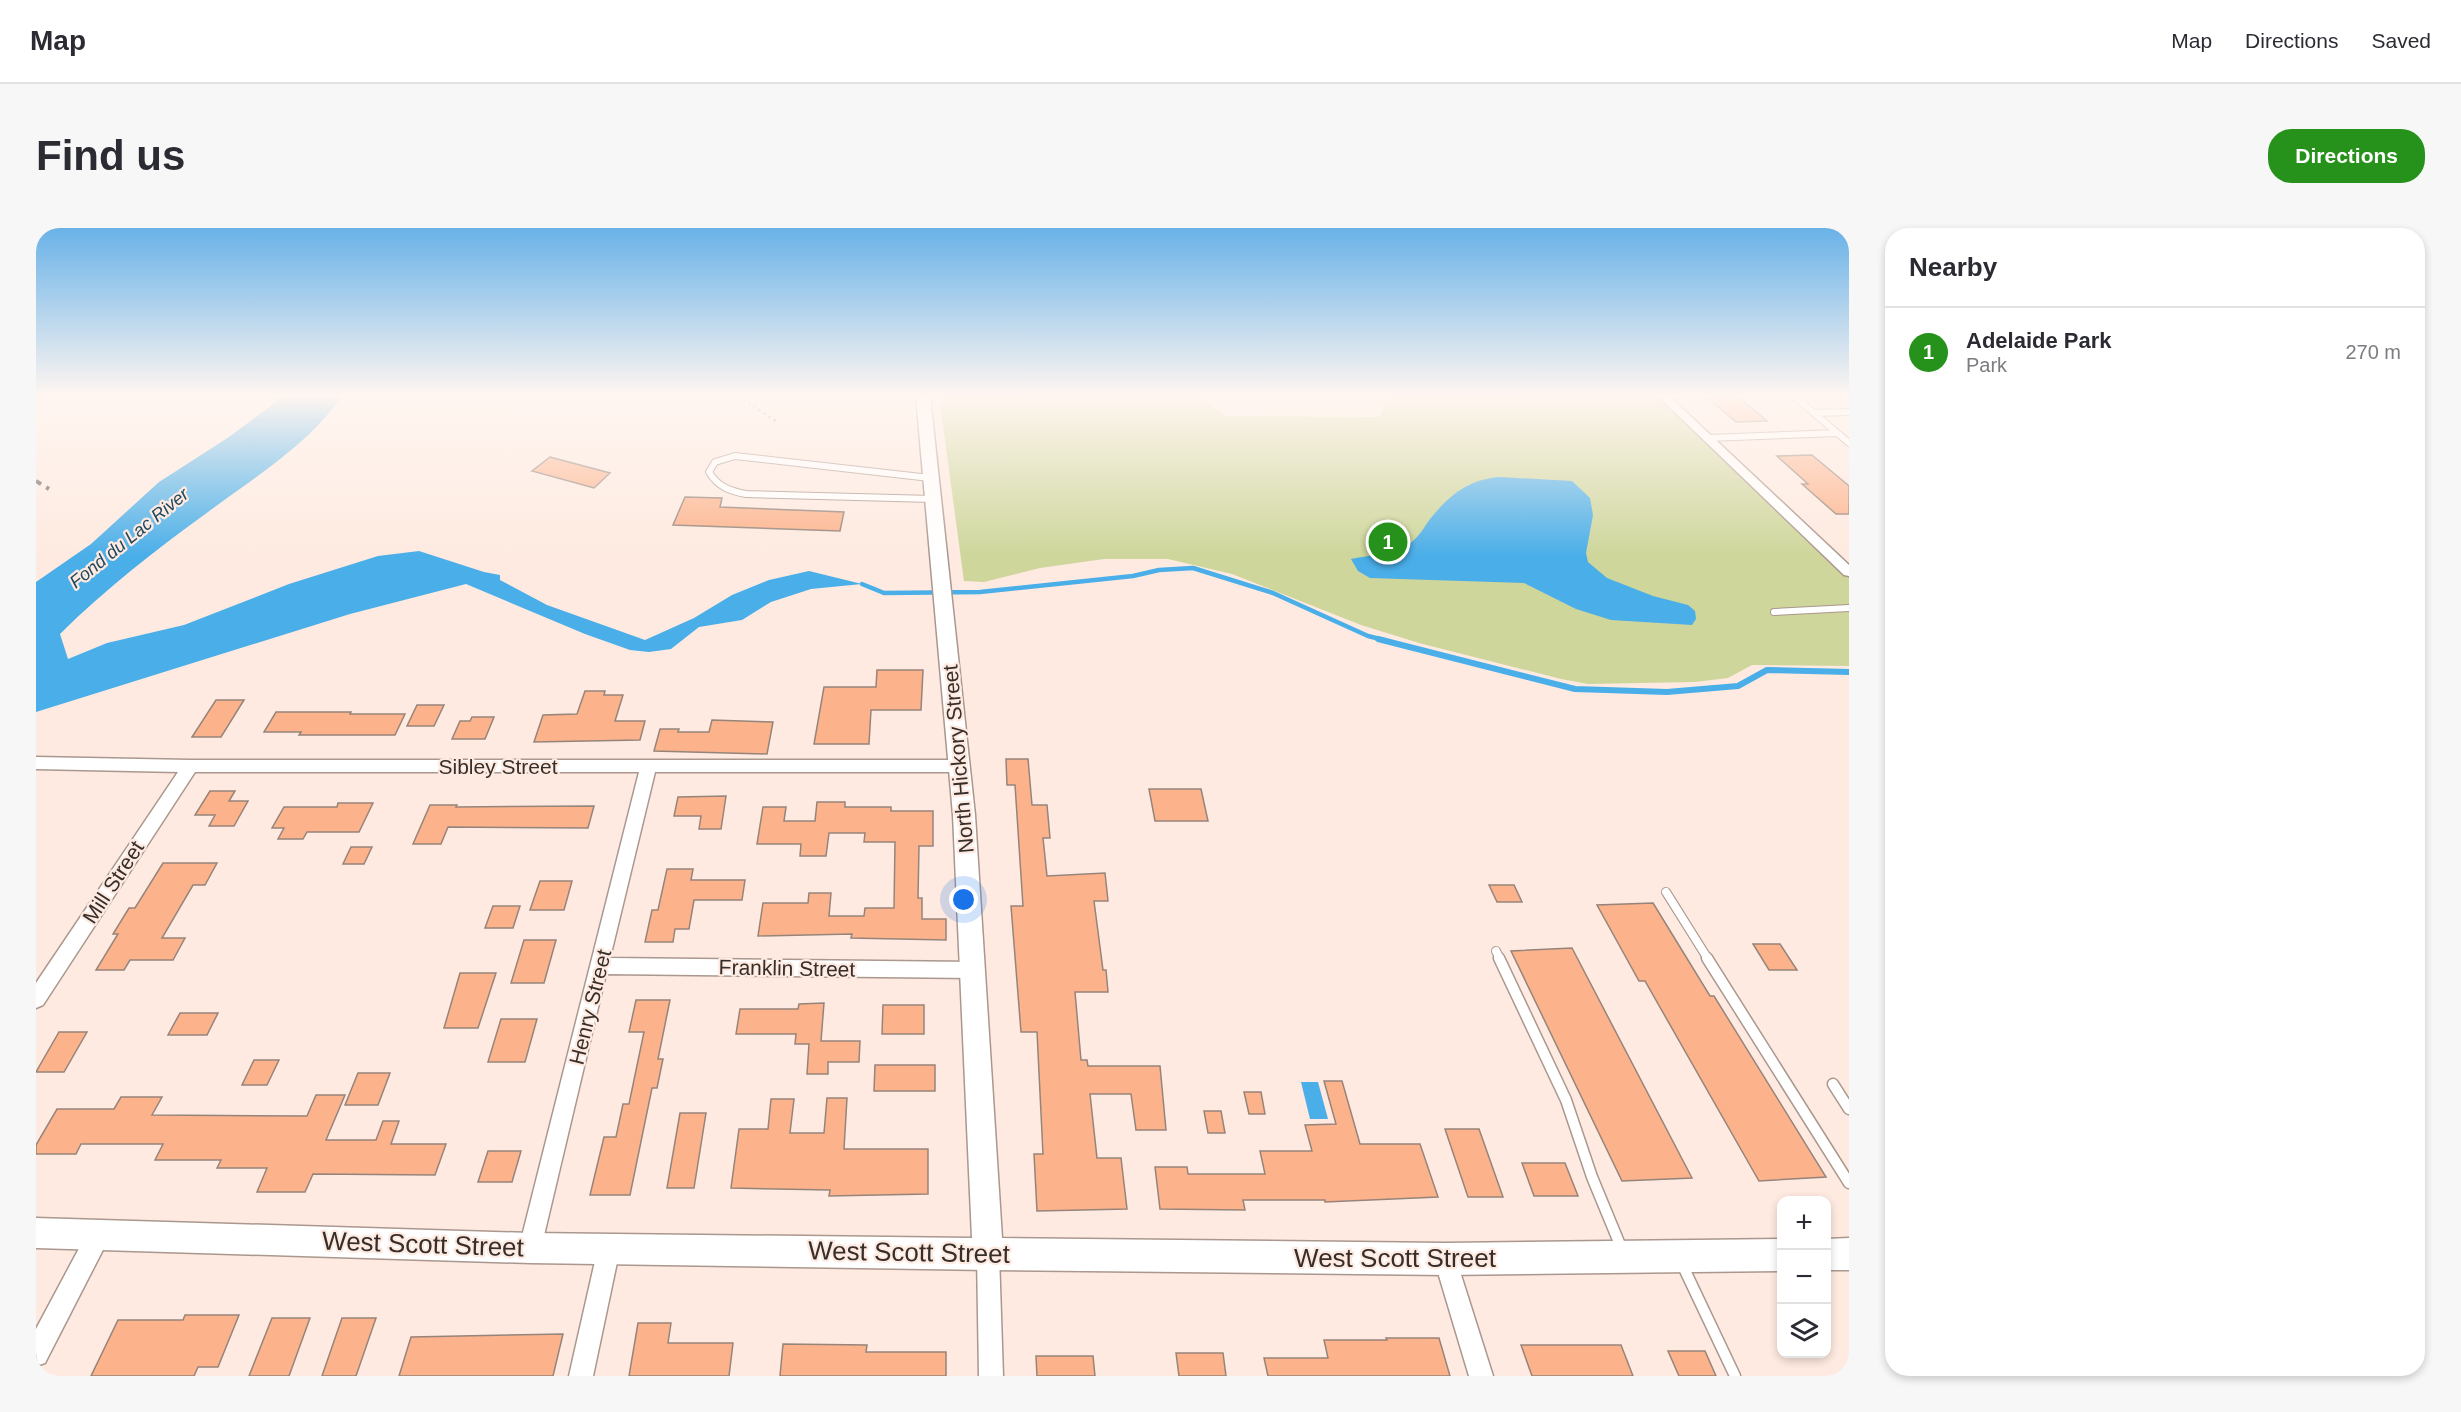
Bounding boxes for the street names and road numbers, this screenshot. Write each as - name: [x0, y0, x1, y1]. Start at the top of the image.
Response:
- street label: North Hickory Street: [938, 664, 978, 854]
- street label: Sibley Street: [438, 755, 558, 778]
- street label: Mill Street: [78, 836, 148, 927]
- street label: Henry Street: [565, 947, 615, 1067]
- street label: Franklin Street: [719, 955, 856, 981]
- street label: West Scott Street: [322, 1225, 525, 1263]
- street label: West Scott Street: [808, 1235, 1011, 1269]
- street label: West Scott Street: [1294, 1243, 1497, 1273]

